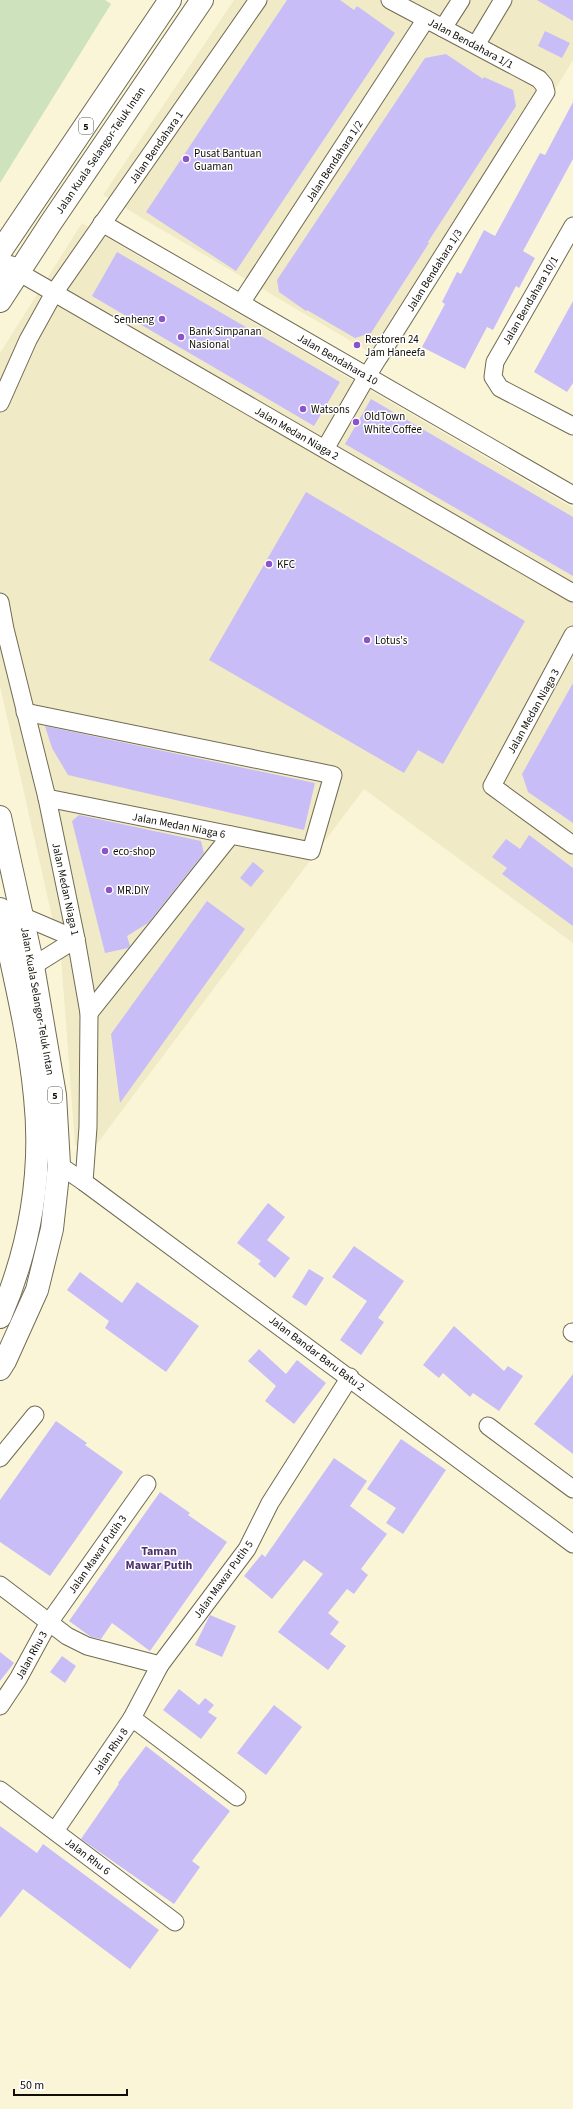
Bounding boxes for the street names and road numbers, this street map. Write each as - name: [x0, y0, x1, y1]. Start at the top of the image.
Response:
- street label: Jalan Bendahara 1/1: [425, 15, 516, 72]
- street label: Jalan Kuala Selangor-Teluk Intan: [52, 84, 149, 217]
- street label: Jalan Bendahara 1: [126, 108, 187, 187]
- road number: 5: [79, 118, 93, 134]
- street label: Jalan Bendahara 1/2: [302, 118, 366, 205]
- street label: Jalan Bendahara 1/3: [403, 226, 466, 314]
- street label: Jalan Bendahara 10/1: [499, 253, 562, 347]
- street label: Jalan Bendahara 10: [295, 330, 381, 389]
- street label: Jalan Medan Niaga 2: [252, 403, 341, 464]
- street label: Jalan Medan Niaga 3: [504, 666, 563, 756]
- street label: Jalan Medan Niaga 6: [131, 809, 227, 842]
- street label: Jalan Medan Niaga 1: [48, 841, 83, 937]
- street label: Jalan Kuala Selangor-Teluk Intan: [17, 926, 58, 1076]
- road number: 5: [48, 1087, 62, 1103]
- street label: Jalan Bandar Baru Batu 2: [266, 1312, 368, 1394]
- street label: Jalan Mawar Putih 3: [65, 1512, 130, 1597]
- street label: Jalan Mawar Putih 5: [190, 1537, 257, 1621]
- street label: Jalan Rhu 3: [12, 1628, 51, 1682]
- street label: Jalan Rhu 8: [89, 1725, 132, 1778]
- street label: Jalan Rhu 6: [62, 1834, 114, 1879]

